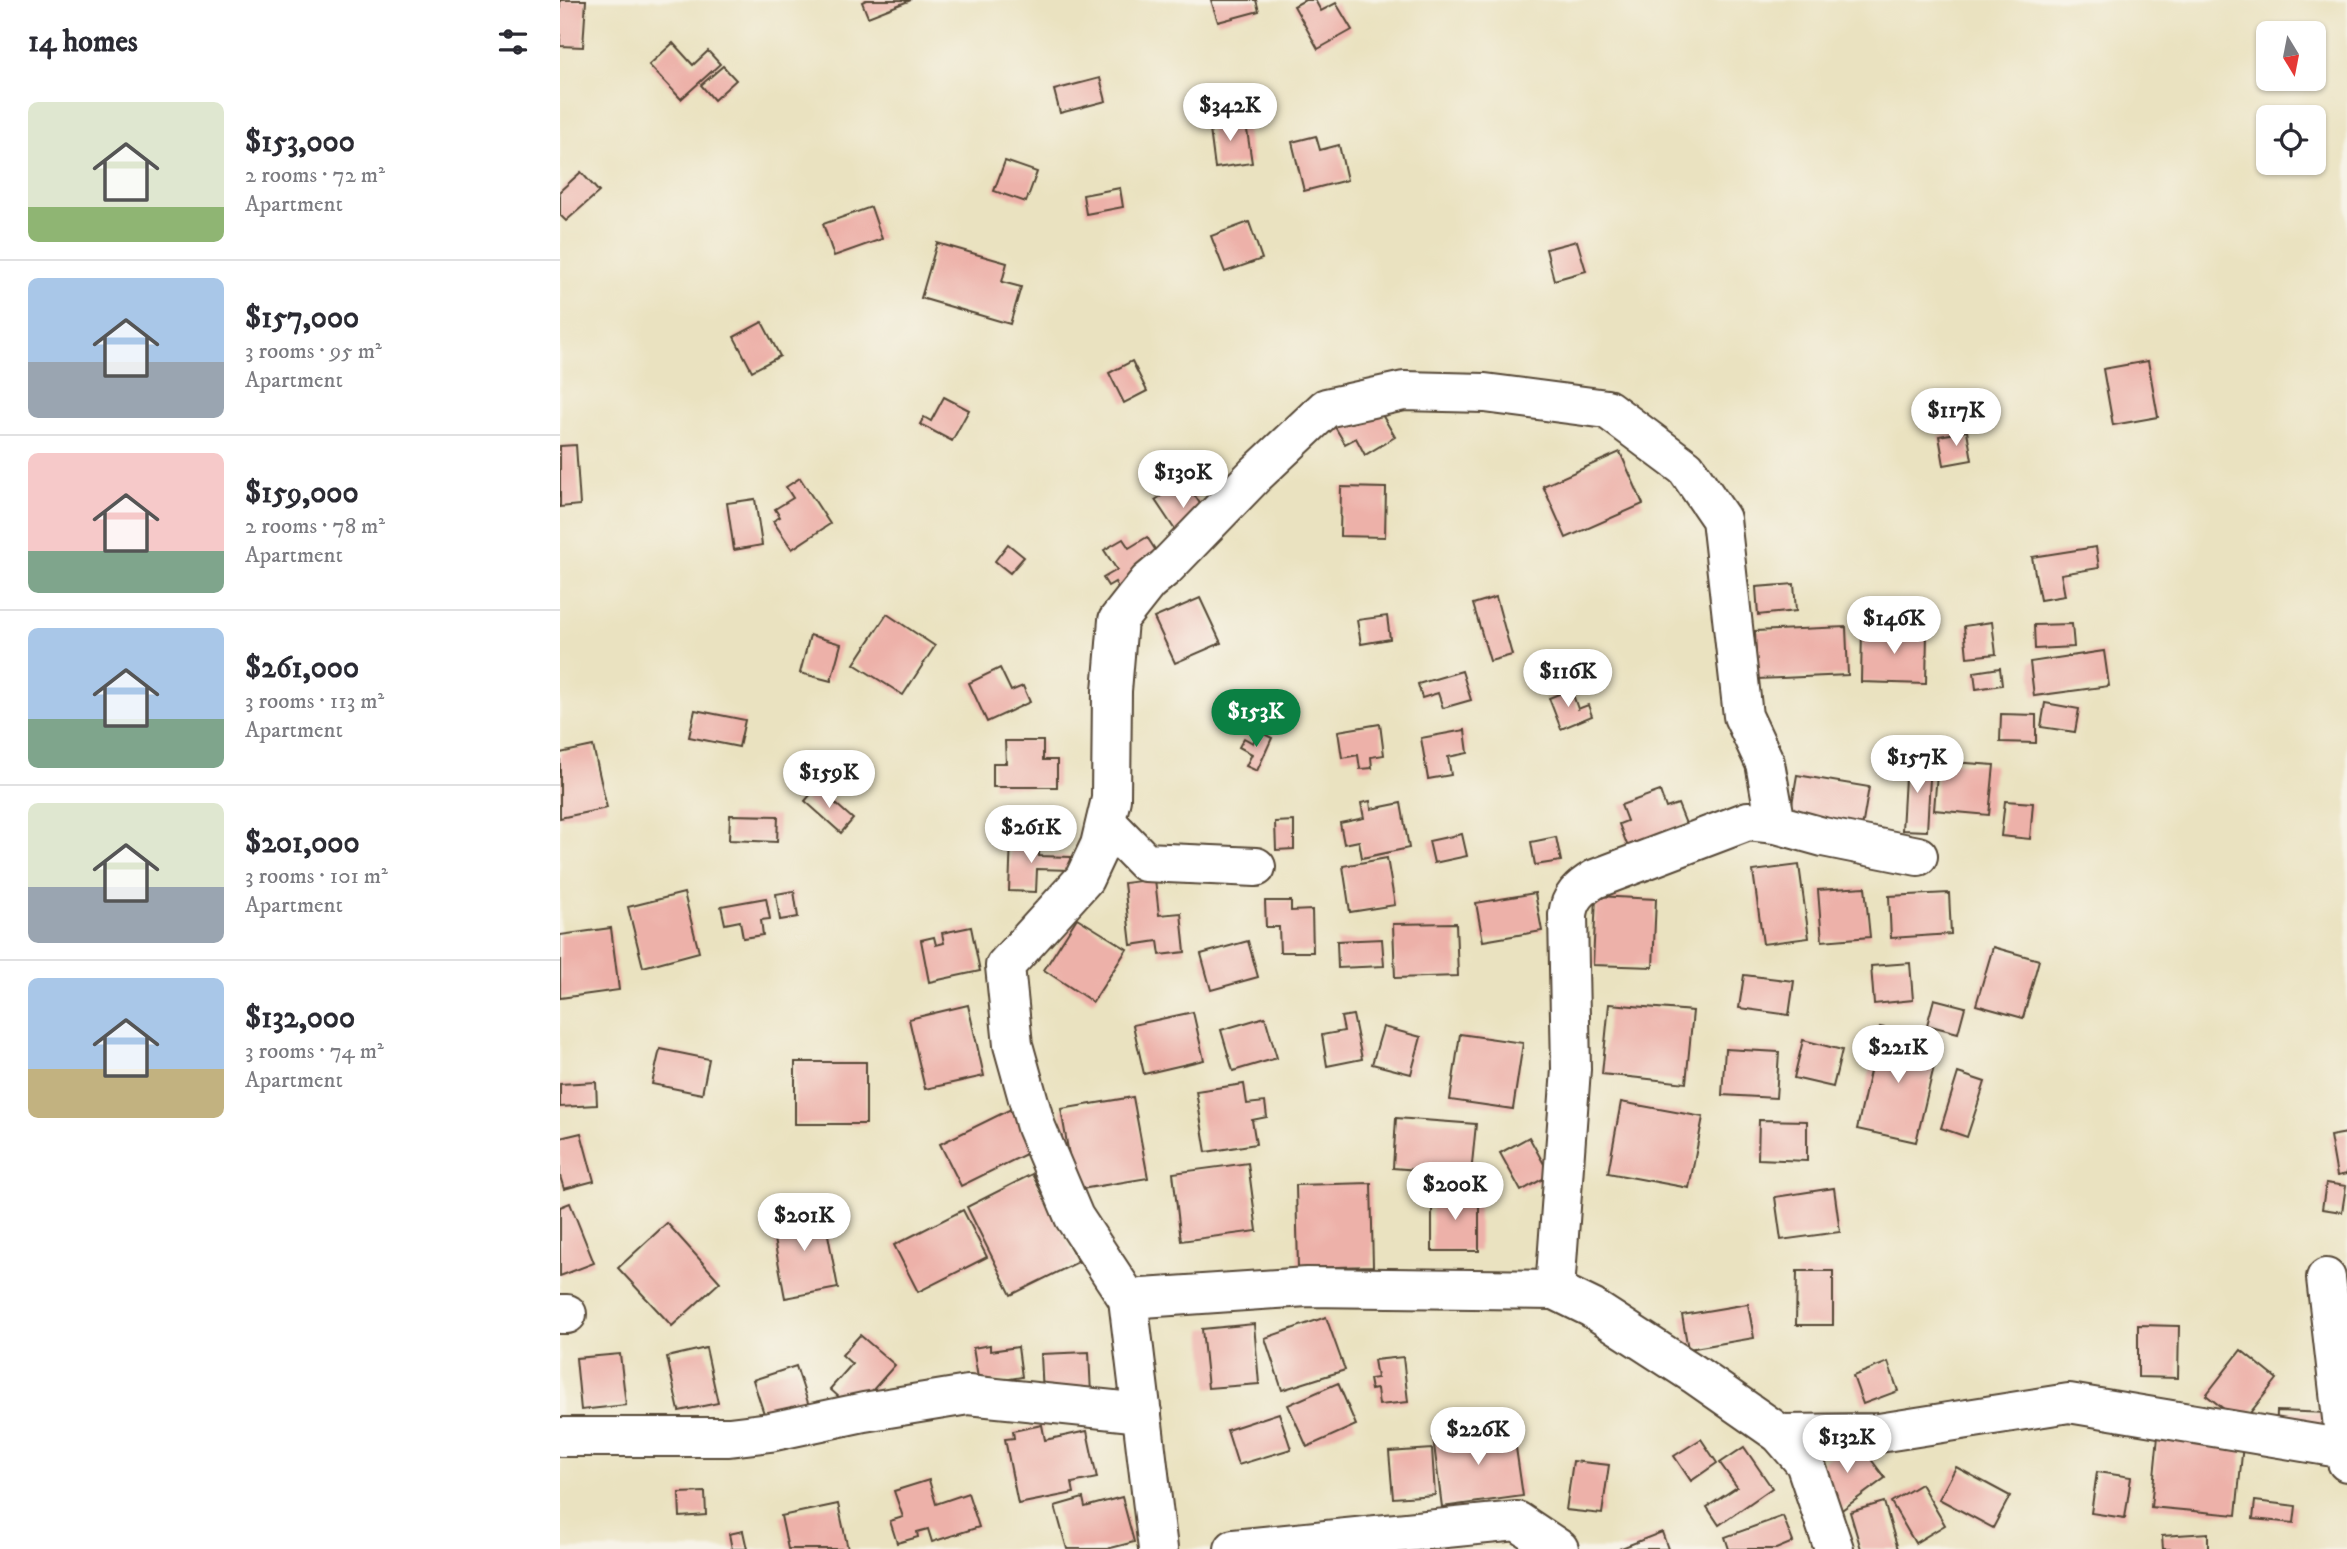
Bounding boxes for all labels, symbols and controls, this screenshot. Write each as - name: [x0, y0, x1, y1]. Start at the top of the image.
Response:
- north arrow: [2256, 21, 2326, 91]
- map controls: [2256, 21, 2326, 175]
- icon: filters: [494, 23, 532, 61]
- text: 14 homes: [28, 24, 138, 61]
- pin: $342K: [1181, 83, 1279, 143]
- text: $342K: [1199, 91, 1261, 120]
- button: locate: [2256, 105, 2326, 175]
- text: $153,000: [245, 124, 355, 161]
- icon: home: [84, 130, 168, 214]
- text: 2 rooms · 72 m²: [245, 161, 385, 190]
- text: Apartment: [245, 190, 343, 219]
- text: $157,000: [245, 300, 359, 337]
- icon: home: [84, 306, 168, 390]
- text: 3 rooms · 95 m²: [245, 337, 382, 366]
- text: Apartment: [245, 366, 343, 395]
- pin: $117K: [1907, 388, 2005, 448]
- text: $117K: [1927, 396, 1985, 425]
- pin: $130K: [1134, 450, 1232, 510]
- text: $130K: [1154, 458, 1212, 487]
- text: $159,000: [245, 475, 359, 512]
- icon: home: [84, 481, 168, 565]
- text: 2 rooms · 78 m²: [245, 512, 385, 541]
- text: Apartment: [245, 541, 343, 570]
- pin: $146K: [1845, 596, 1943, 656]
- text: $146K: [1863, 604, 1925, 633]
- text: $261,000: [245, 650, 359, 687]
- pin: $116K: [1519, 650, 1617, 709]
- icon: home: [84, 656, 168, 740]
- text: $116K: [1539, 657, 1597, 686]
- text: 3 rooms · 113 m²: [245, 687, 384, 716]
- pin: $153K: [1207, 690, 1305, 749]
- text: $153K: [1227, 697, 1285, 726]
- text: Apartment: [245, 716, 343, 745]
- pin: $157K: [1868, 736, 1966, 795]
- text: $157K: [1887, 743, 1947, 772]
- pin: $159K: [780, 750, 878, 810]
- text: $159K: [799, 758, 859, 787]
- pin: $261K: [982, 806, 1080, 865]
- text: $261K: [1001, 813, 1061, 842]
- text: $201,000: [245, 825, 360, 862]
- icon: home: [84, 831, 168, 915]
- text: 3 rooms · 101 m²: [245, 862, 388, 891]
- text: Apartment: [245, 891, 343, 920]
- text: $132,000: [245, 1000, 355, 1037]
- icon: home: [84, 1006, 168, 1090]
- pin: $221K: [1849, 1026, 1947, 1085]
- text: $221K: [1868, 1033, 1928, 1062]
- text: 3 rooms · 74 m²: [245, 1037, 384, 1066]
- text: Apartment: [245, 1066, 343, 1095]
- pin: $200K: [1406, 1162, 1504, 1222]
- text: $200K: [1423, 1170, 1487, 1199]
- pin: $201K: [755, 1194, 853, 1253]
- text: $201K: [774, 1201, 834, 1230]
- pin: $226K: [1429, 1408, 1527, 1467]
- text: $226K: [1446, 1415, 1510, 1444]
- pin: $132K: [1798, 1416, 1896, 1475]
- text: $132K: [1818, 1423, 1876, 1452]

